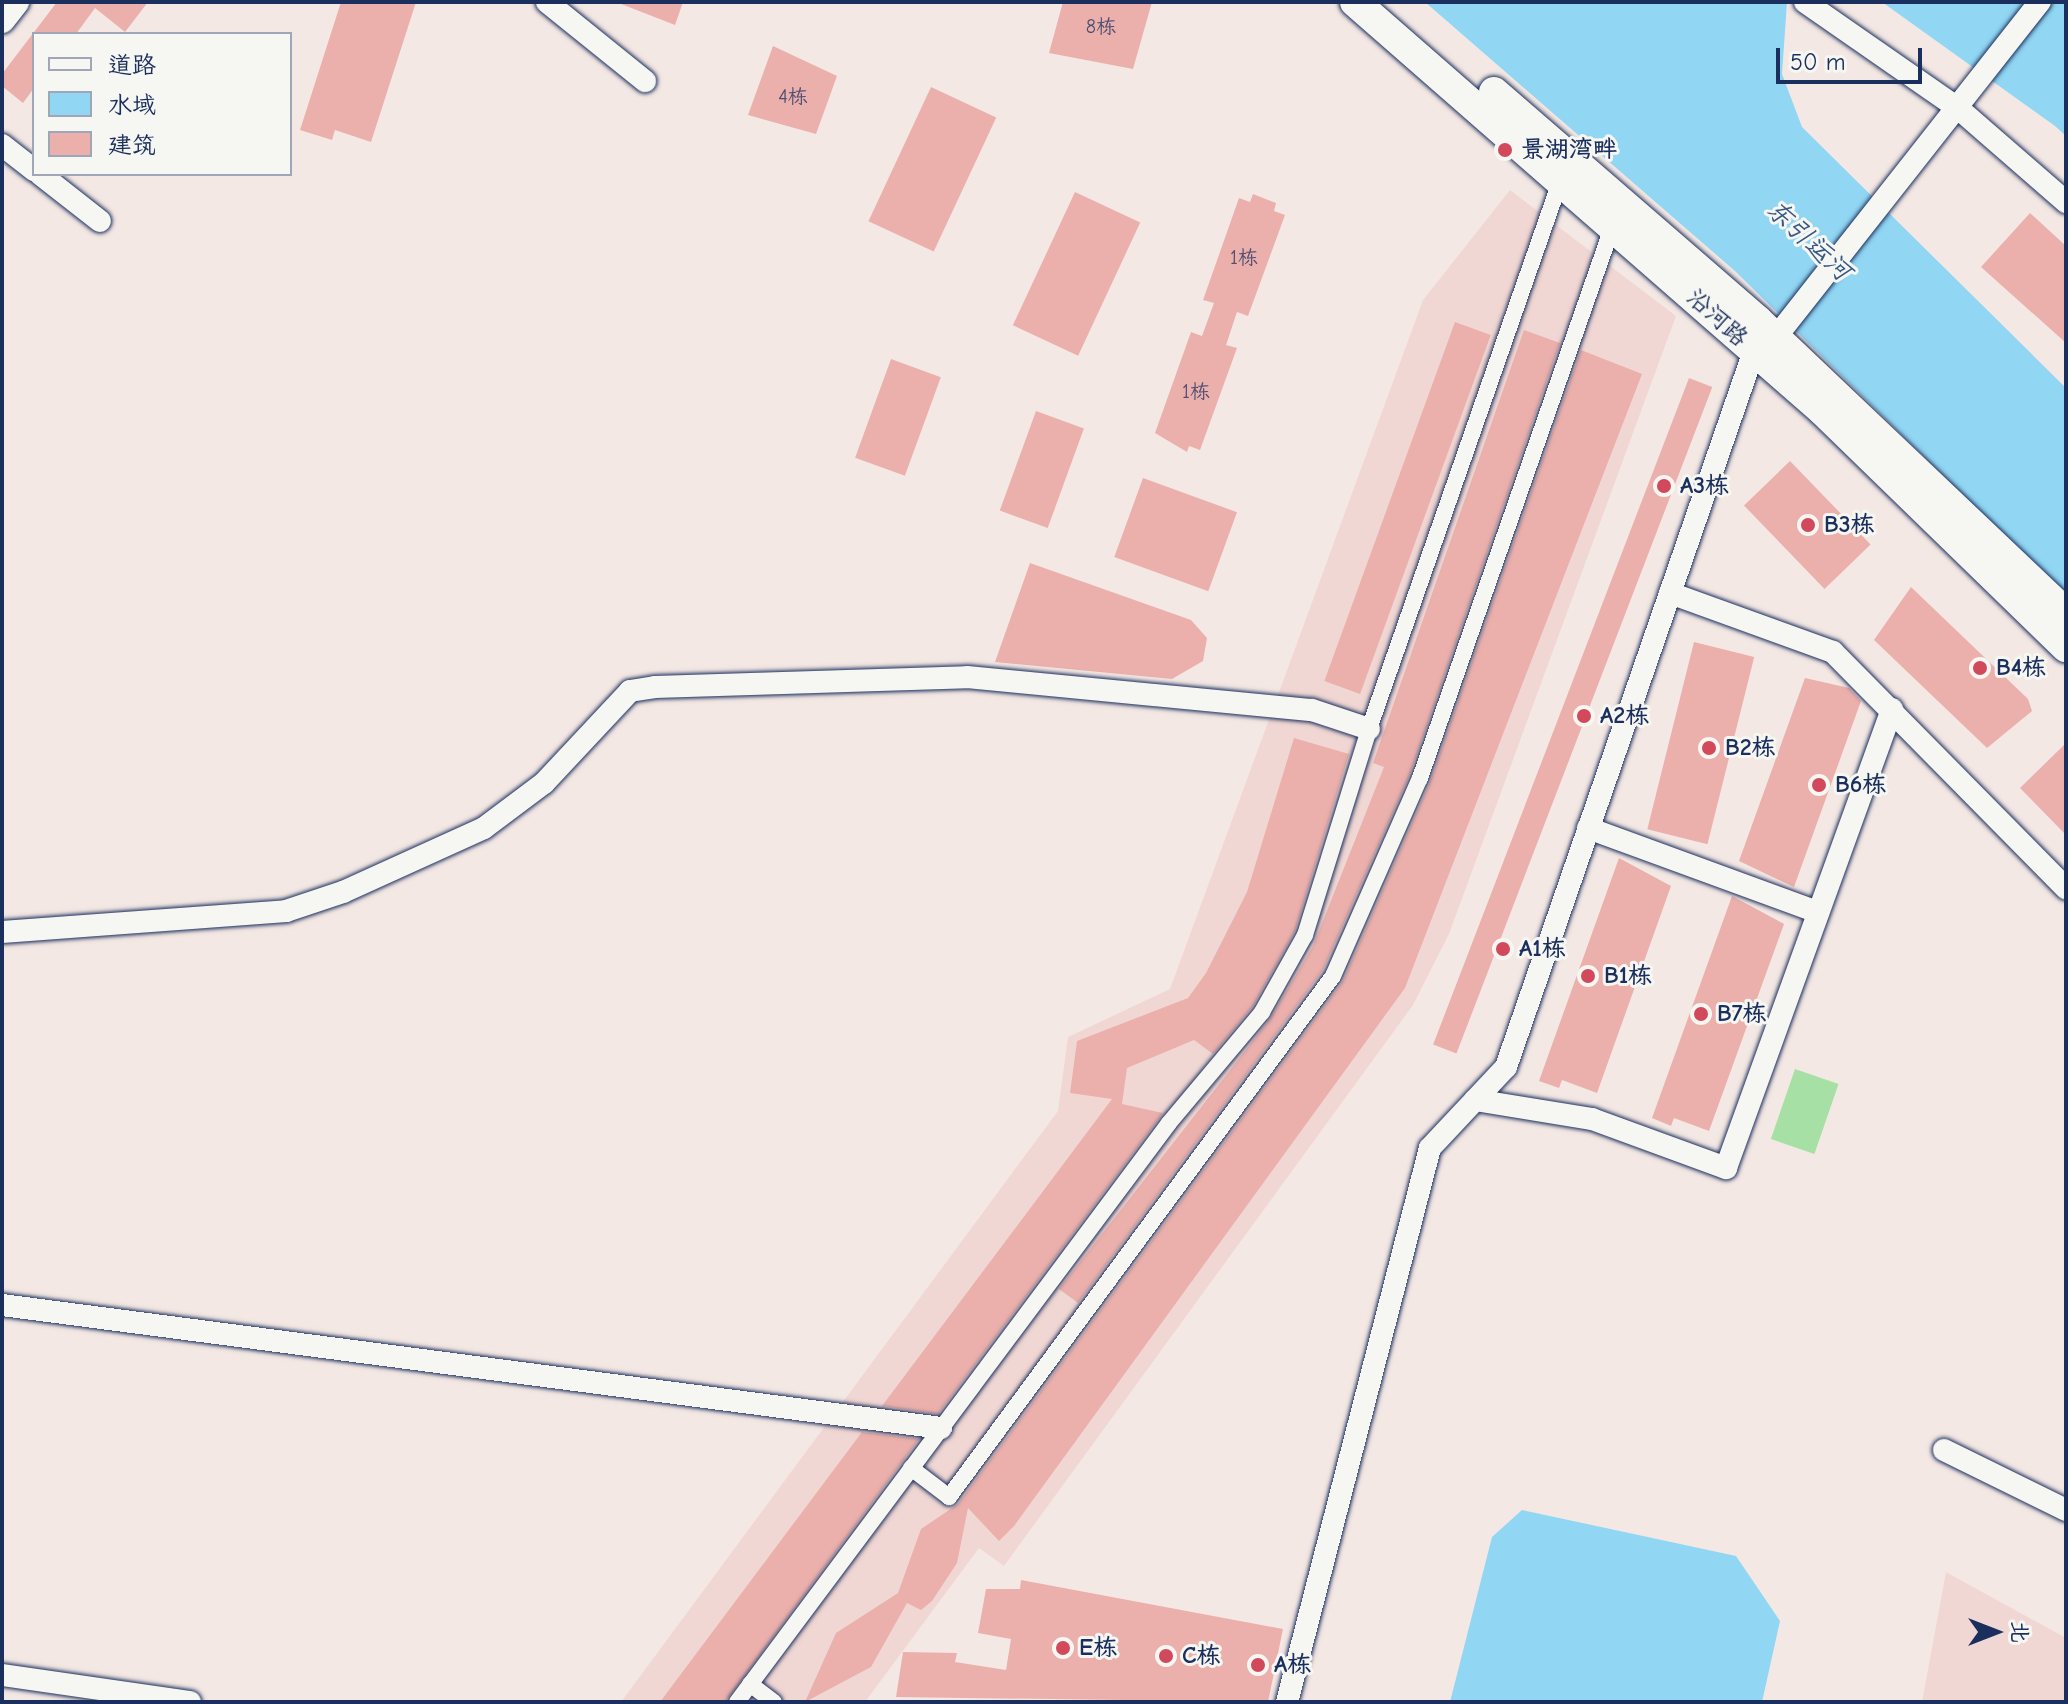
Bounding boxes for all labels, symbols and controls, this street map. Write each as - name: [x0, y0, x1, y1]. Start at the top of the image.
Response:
- house number: 8栋: [1086, 14, 1116, 38]
- legend: [32, 32, 292, 176]
- scale bar: [1780, 32, 1926, 82]
- text: 50 m: [1790, 48, 1846, 76]
- text: 道路: [108, 51, 156, 79]
- house number: 4栋: [778, 84, 808, 108]
- text: 水域: [108, 91, 156, 119]
- text: 建筑: [108, 131, 156, 159]
- place label: 景湖湾畔: [1521, 136, 1617, 164]
- marker: 景湖湾畔: [1496, 141, 1514, 159]
- water label: 东引运河: [1759, 194, 1857, 288]
- house number: 1栋: [1230, 245, 1258, 269]
- street label: 沿河路: [1681, 283, 1753, 353]
- house number: 1栋: [1182, 379, 1210, 403]
- place label: A3栋: [1680, 472, 1729, 500]
- marker: A3栋: [1655, 477, 1673, 495]
- place label: B3栋: [1824, 511, 1874, 539]
- marker: B3栋: [1799, 516, 1817, 534]
- place label: B4栋: [1996, 654, 2046, 682]
- marker: B4栋: [1971, 659, 1989, 677]
- place label: A2栋: [1600, 702, 1649, 730]
- marker: A2栋: [1575, 707, 1593, 725]
- place label: B2栋: [1725, 734, 1776, 762]
- marker: B2栋: [1700, 739, 1718, 757]
- place label: B6栋: [1835, 771, 1886, 799]
- marker: B6栋: [1810, 776, 1828, 794]
- place label: A1栋: [1519, 935, 1566, 963]
- marker: A1栋: [1494, 940, 1512, 958]
- place label: B1栋: [1604, 962, 1652, 990]
- marker: B1栋: [1579, 967, 1597, 985]
- place label: B7栋: [1717, 1000, 1766, 1028]
- marker: B7栋: [1692, 1005, 1710, 1023]
- north arrow: [1956, 1592, 2036, 1672]
- text: 北: [2007, 1621, 2033, 1643]
- place label: E栋: [1079, 1634, 1117, 1662]
- marker: E栋: [1054, 1639, 1072, 1657]
- place label: C栋: [1182, 1642, 1220, 1670]
- marker: C栋: [1157, 1647, 1175, 1665]
- place label: A栋: [1274, 1651, 1311, 1679]
- marker: A栋: [1249, 1656, 1267, 1674]

